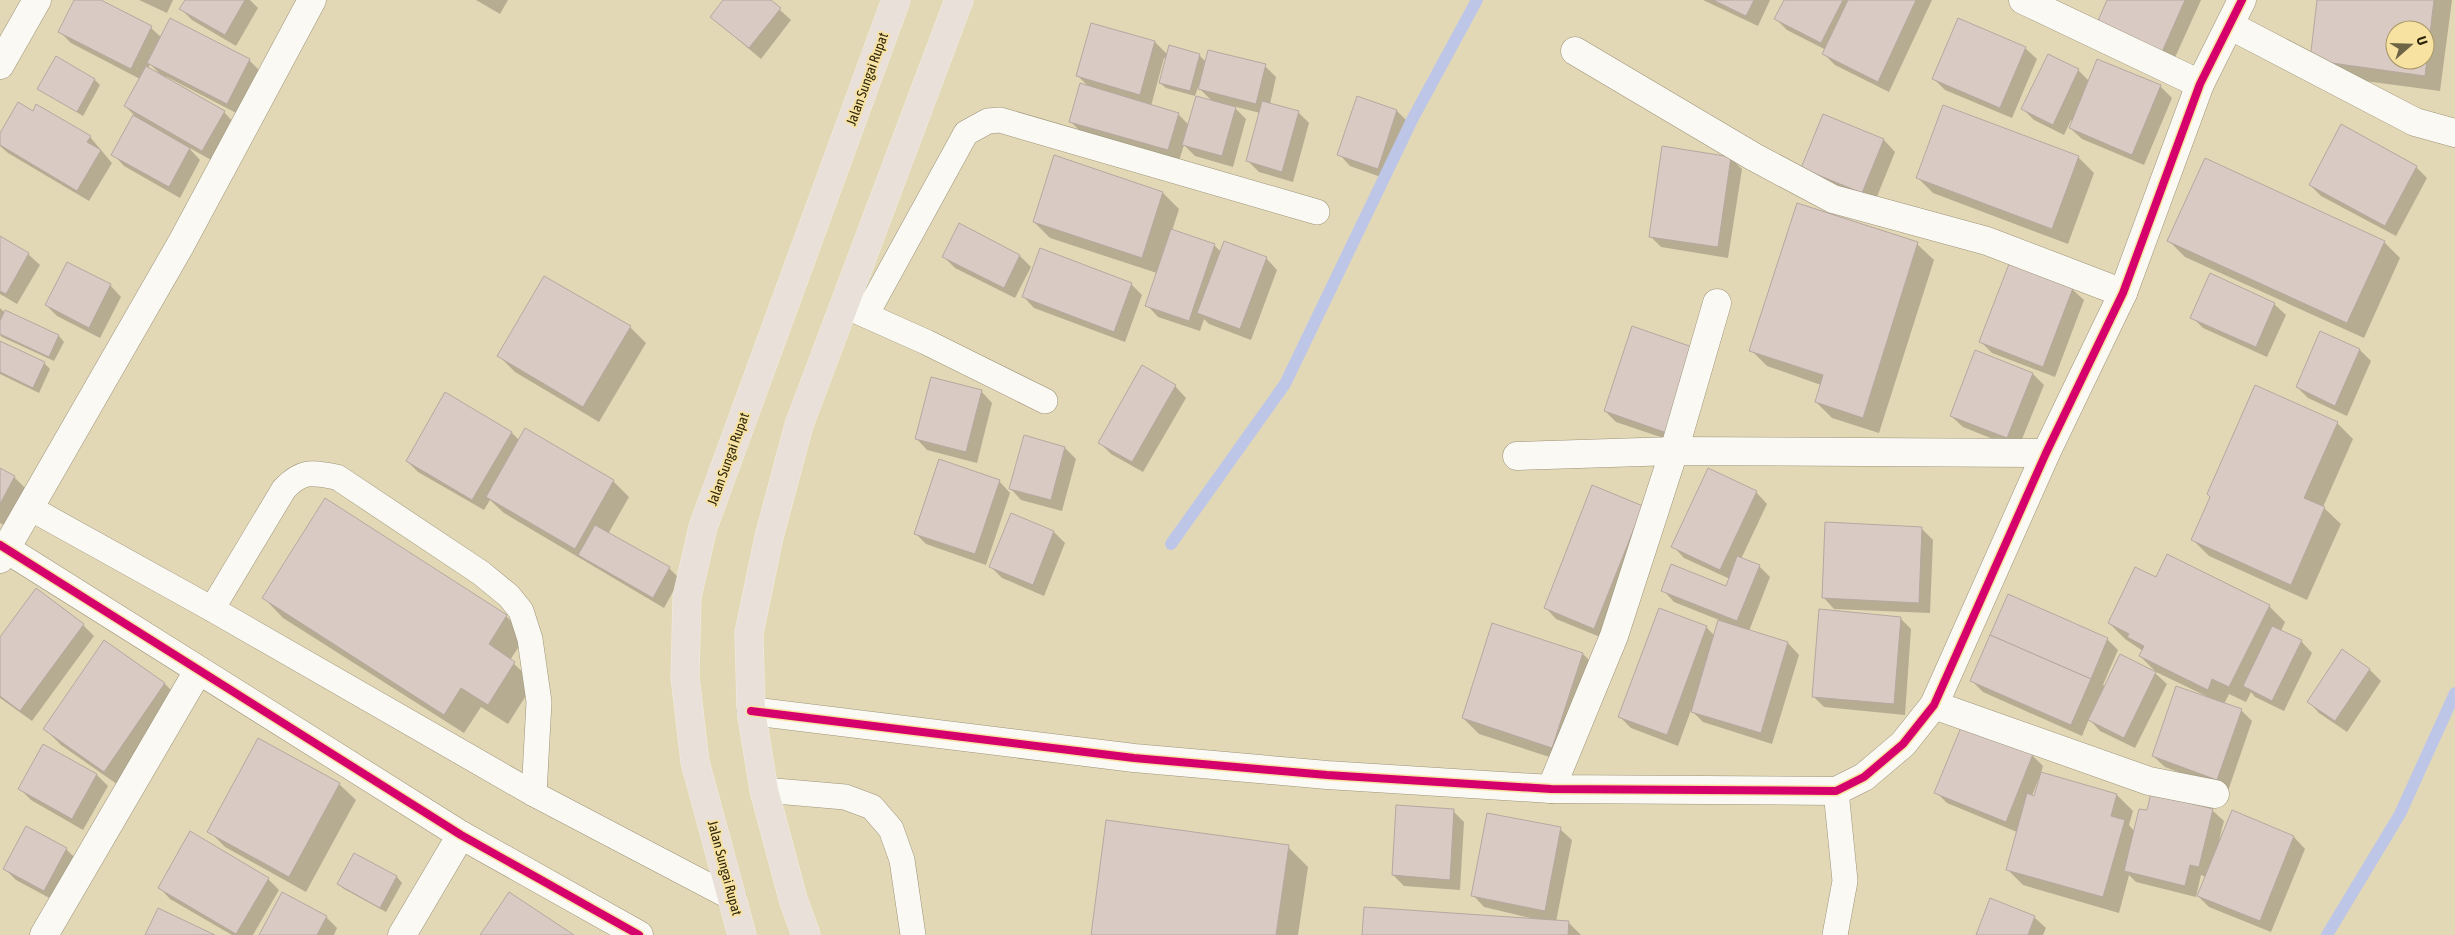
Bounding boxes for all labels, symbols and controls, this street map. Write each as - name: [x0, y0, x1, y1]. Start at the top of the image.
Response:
- north arrow: [2385, 20, 2435, 70]
- street label: Jalan Sungai Rupat: [843, 30, 891, 128]
- text: U: [2413, 34, 2431, 47]
- street label: Jalan Sungai Rupat: [704, 410, 752, 508]
- street label: Jalan Sungai Rupat: [705, 819, 745, 917]

